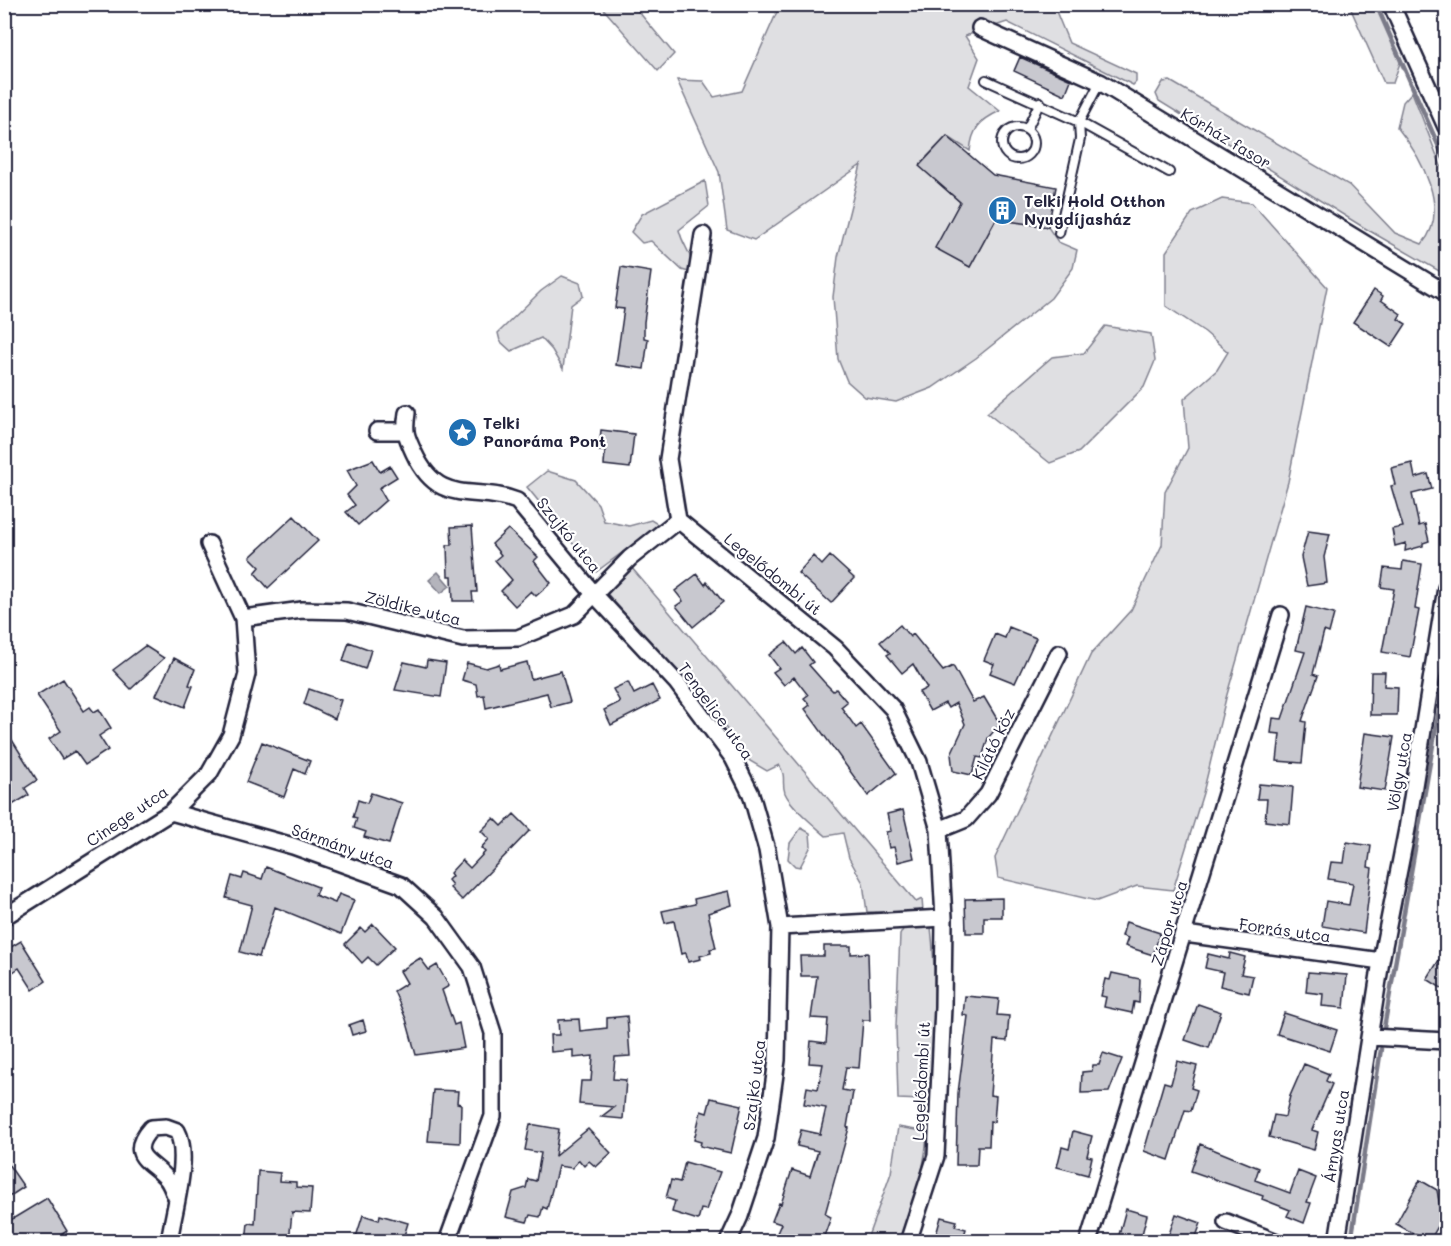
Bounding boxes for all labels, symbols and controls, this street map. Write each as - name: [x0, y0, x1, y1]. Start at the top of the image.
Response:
- street label: Kórház fasor: [1177, 102, 1275, 173]
- place label: Telki Hold Otthon Nyugdíjasház: [1024, 190, 1165, 229]
- building icon: Telki Hold Otthon Nyugdíjasház: [987, 194, 1019, 226]
- place label: Telki Panoráma Pont: [483, 412, 606, 451]
- place icon: Telki Panoráma Pont: [446, 416, 478, 448]
- street label: Szajkó utca: [532, 493, 606, 577]
- street label: Legelődombi út: [720, 528, 826, 619]
- street label: Zöldike utca: [363, 585, 463, 630]
- street label: Tengelice utca: [674, 658, 759, 764]
- street label: Kilátó köz: [966, 704, 1019, 783]
- street label: Völgy utca: [1381, 730, 1416, 814]
- street label: Cinege utca: [82, 780, 172, 851]
- street label: Sármány utca: [289, 818, 397, 873]
- street label: Zápor utca: [1146, 877, 1191, 968]
- street label: Forrás utca: [1238, 913, 1332, 946]
- street label: Legelődombi út: [907, 1021, 934, 1141]
- street label: Szajkó utca: [738, 1038, 770, 1132]
- street label: Árnyas utca: [1318, 1088, 1353, 1184]

